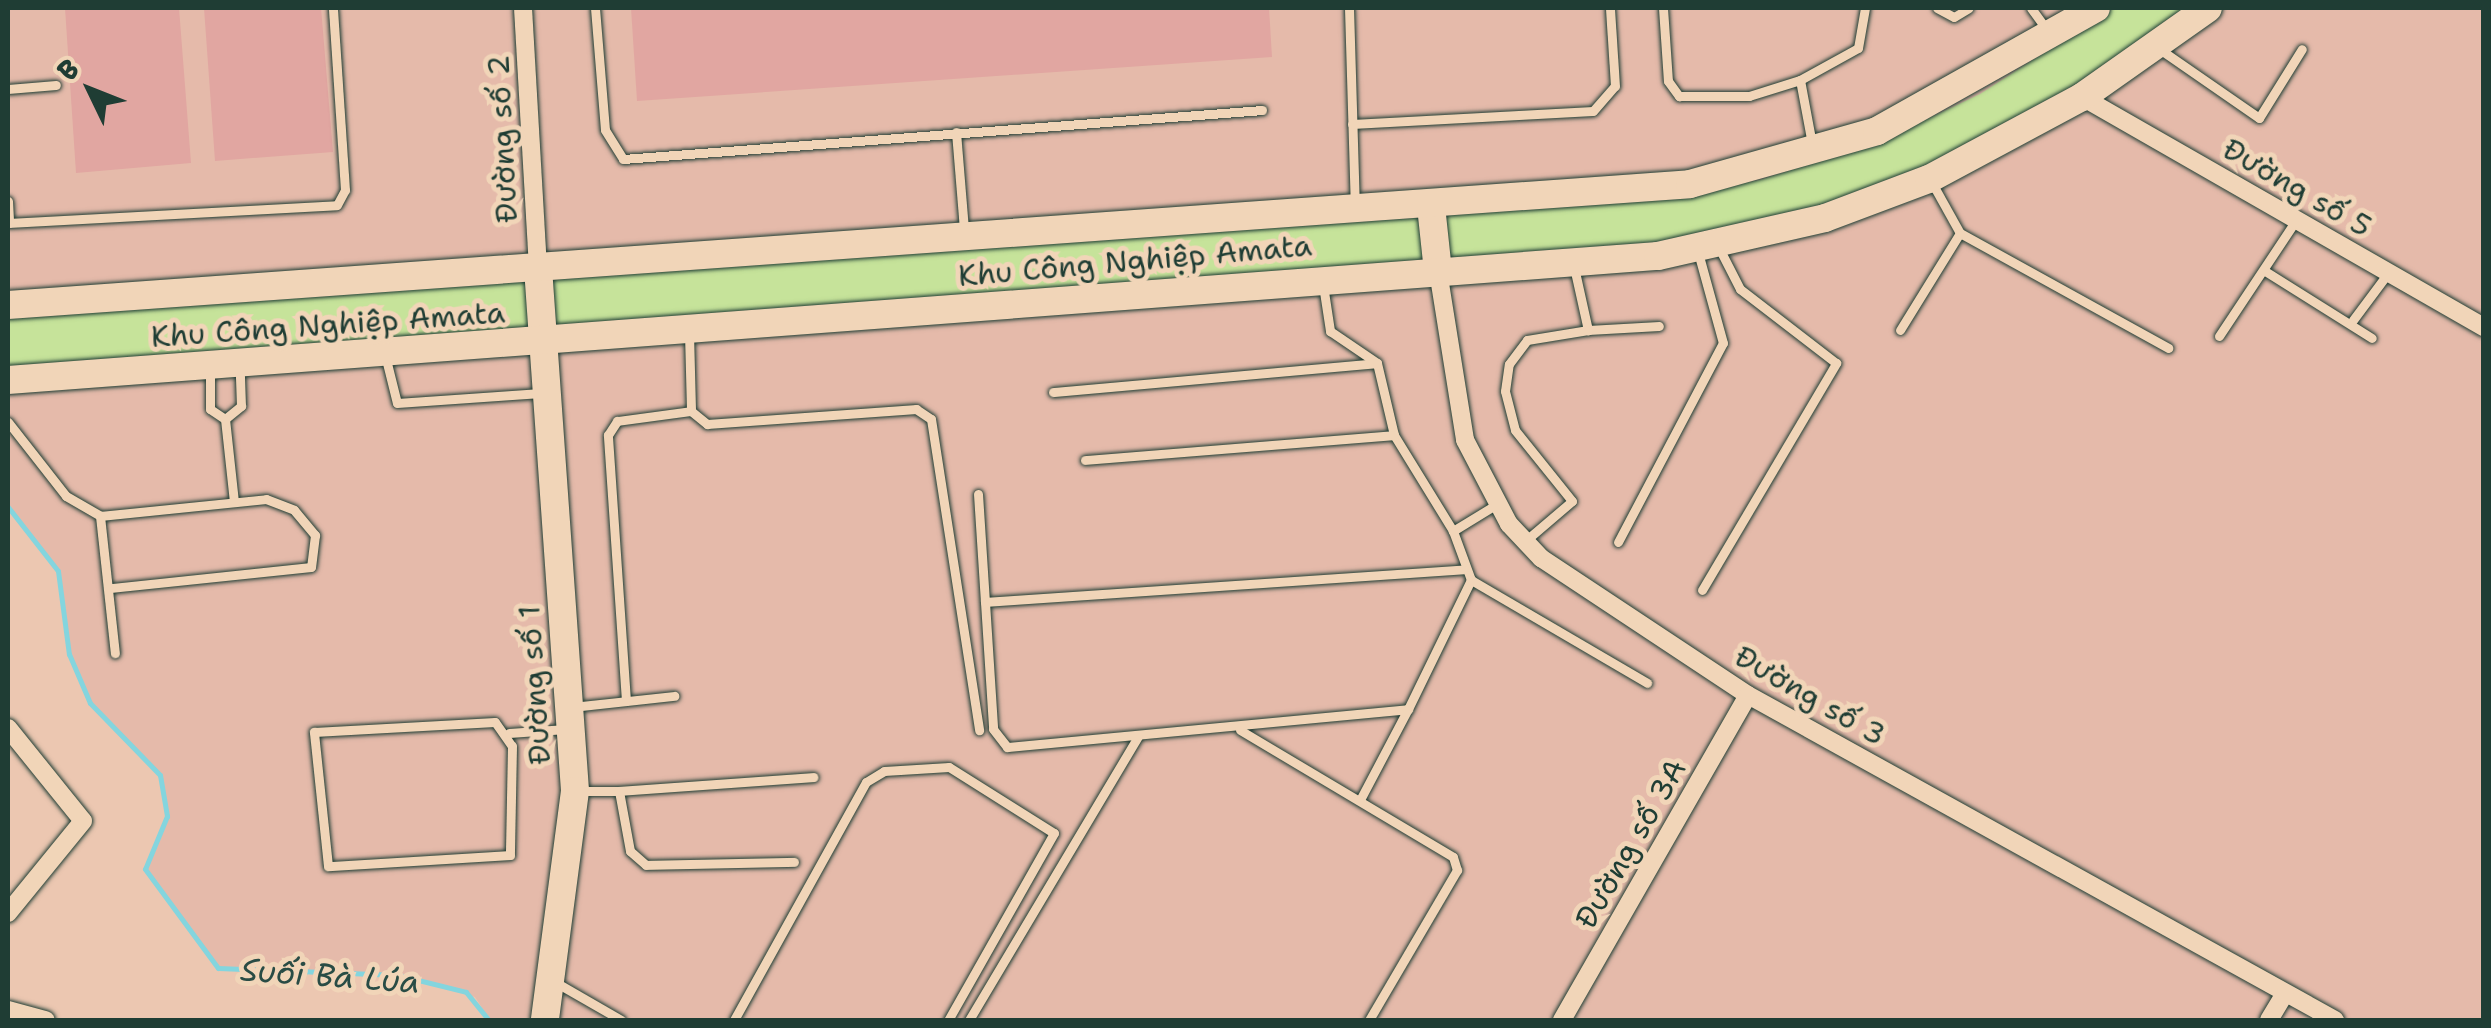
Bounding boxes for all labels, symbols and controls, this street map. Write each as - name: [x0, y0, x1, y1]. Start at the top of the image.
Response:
- north arrow: [40, 40, 140, 140]
- text: B: [48, 50, 88, 89]
- street label: Đường số 2: [481, 54, 525, 224]
- street label: Đường số 5: [2216, 131, 2378, 245]
- street label: Khu Công Nghiệp Amata: [957, 228, 1313, 294]
- street label: Khu Công Nghiệp Amata: [150, 295, 506, 355]
- street label: Đường số 1: [511, 604, 559, 766]
- street label: Đường số 3: [1728, 638, 1892, 754]
- street label: Đường số 3A: [1568, 753, 1694, 935]
- water label: Suối Bà Lúa: [239, 951, 421, 1001]

